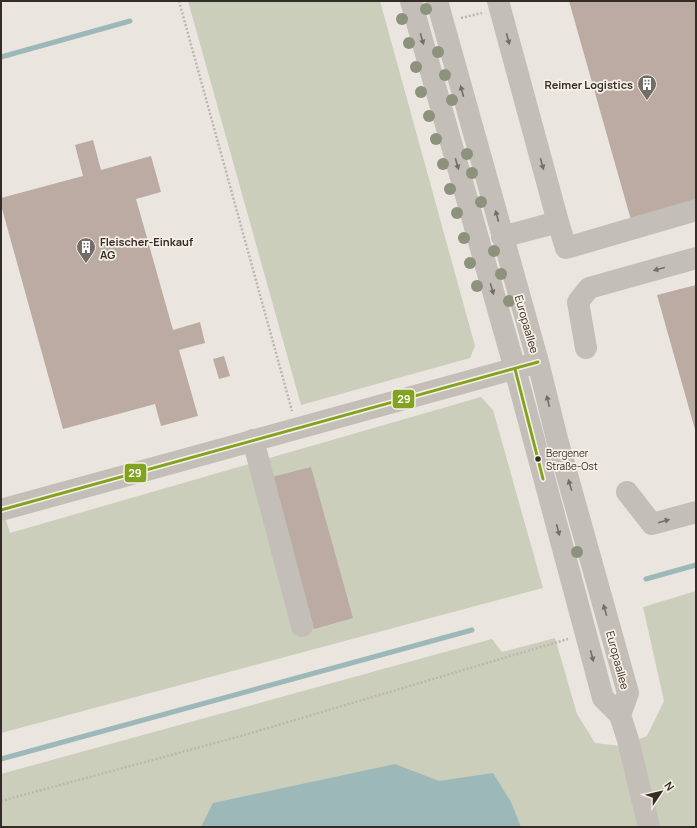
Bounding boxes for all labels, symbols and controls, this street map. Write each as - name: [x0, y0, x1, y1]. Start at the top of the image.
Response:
- one-way arrow: [419, 33, 425, 45]
- one-way arrow: [505, 33, 511, 45]
- building icon: Reimer Logistics: [636, 73, 658, 101]
- place label: Reimer Logistics: [544, 77, 633, 92]
- one-way arrow: [459, 85, 465, 97]
- one-way arrow: [454, 158, 460, 170]
- one-way arrow: [539, 158, 545, 170]
- one-way arrow: [494, 210, 500, 222]
- place label: Fleischer-Einkauf AG: [100, 234, 194, 262]
- building icon: Fleischer-Einkauf AG: [75, 236, 97, 264]
- one-way arrow: [652, 266, 664, 272]
- one-way arrow: [489, 283, 495, 295]
- street label: Europaallee: [512, 293, 543, 355]
- line badge: 29: [392, 389, 415, 409]
- text: 29: [397, 391, 411, 406]
- one-way arrow: [544, 395, 550, 408]
- place label: Bergener Straße-Ost: [546, 446, 598, 473]
- marker: Bergener Straße-Ost: [533, 454, 543, 464]
- line badge: 29: [124, 463, 147, 483]
- text: 29: [128, 465, 142, 480]
- one-way arrow: [567, 479, 573, 491]
- one-way arrow: [658, 518, 670, 524]
- one-way arrow: [555, 524, 561, 537]
- one-way arrow: [602, 604, 608, 616]
- street label: Europaallee: [603, 629, 633, 691]
- one-way arrow: [589, 650, 595, 662]
- north arrow: [641, 772, 681, 812]
- text: N: [661, 778, 678, 794]

